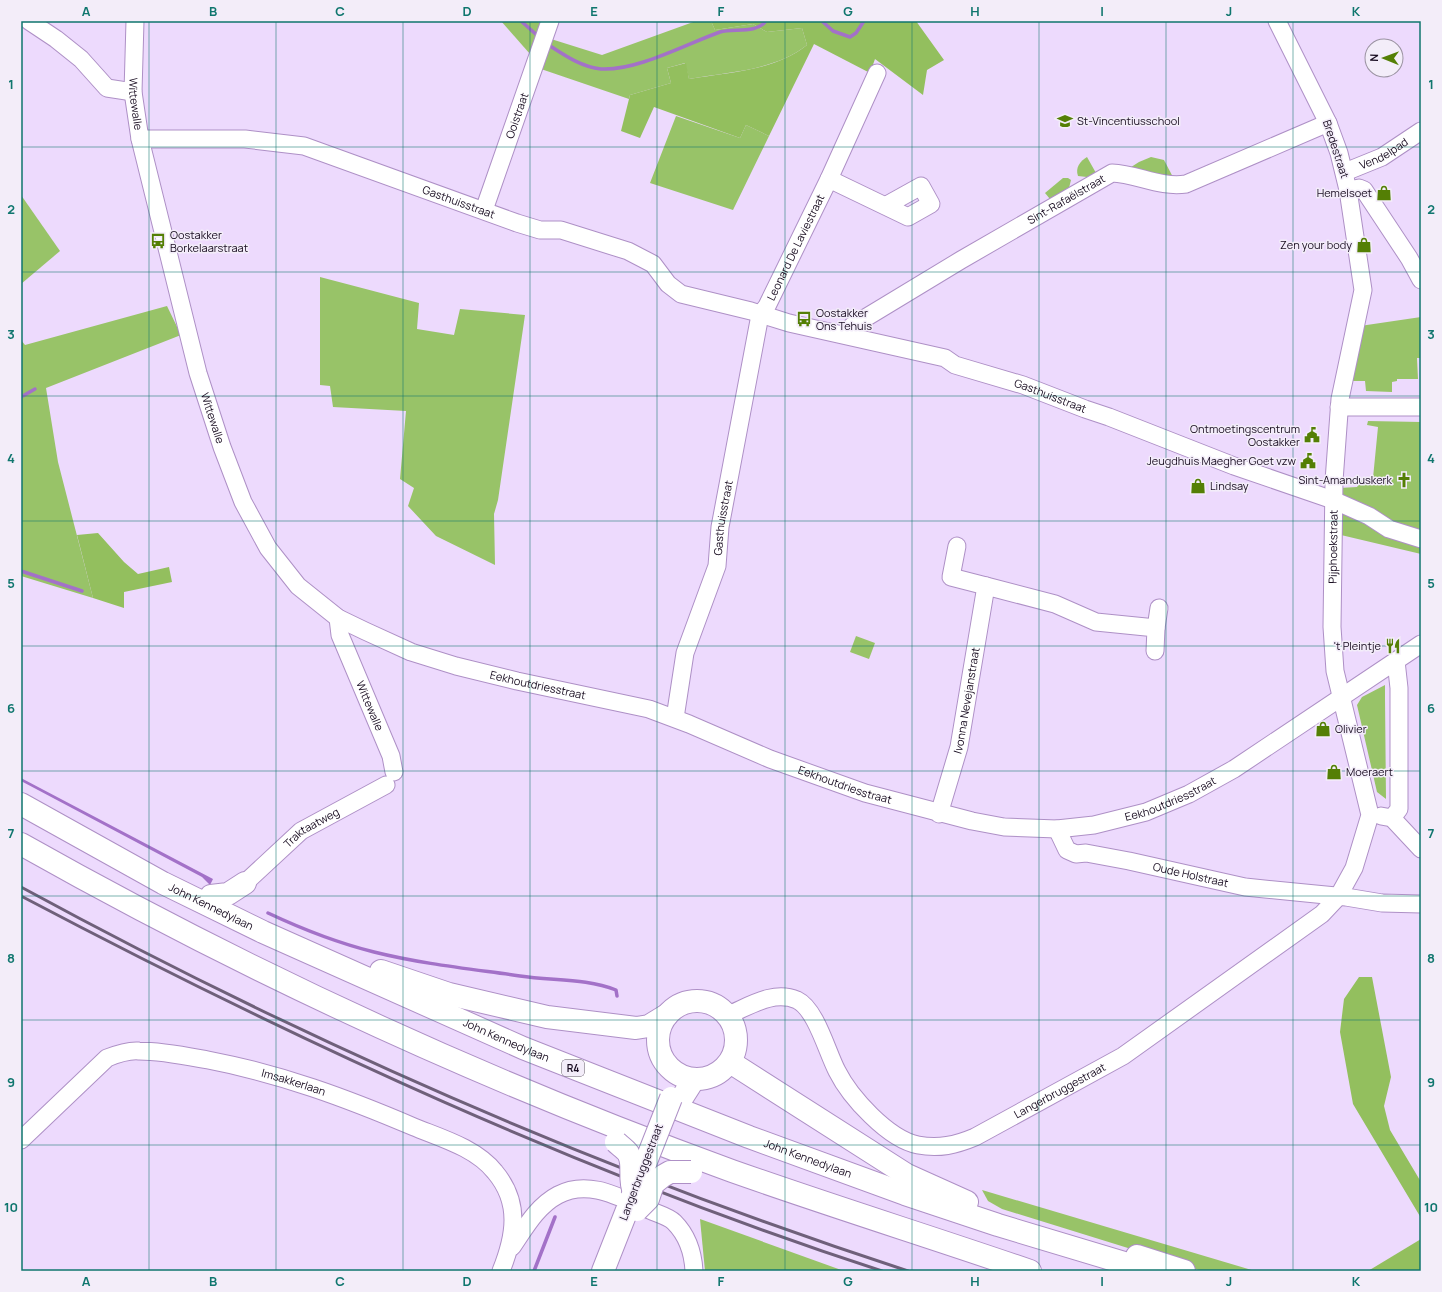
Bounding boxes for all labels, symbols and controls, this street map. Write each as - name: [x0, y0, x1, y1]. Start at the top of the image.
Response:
- text: A: [82, 2, 91, 20]
- text: B: [209, 2, 217, 20]
- text: C: [335, 2, 345, 20]
- text: D: [462, 2, 472, 20]
- text: E: [590, 2, 598, 20]
- text: F: [718, 2, 725, 20]
- text: G: [843, 2, 853, 20]
- text: H: [970, 2, 980, 20]
- text: I: [1100, 2, 1104, 20]
- text: J: [1226, 2, 1232, 20]
- text: K: [1352, 2, 1361, 20]
- north arrow: [1364, 38, 1404, 78]
- text: N: [1366, 54, 1381, 62]
- text: 1: [8, 75, 14, 93]
- text: 1: [1428, 75, 1434, 93]
- street label: Wittewalle: [126, 77, 147, 132]
- street label: Ooistraat: [502, 90, 531, 140]
- school or university icon: St-Vincentiusschool: [1056, 112, 1074, 130]
- place label: St-Vincentiusschool: [1077, 113, 1180, 128]
- street label: Bredestraat: [1320, 118, 1353, 180]
- street label: Vendelpad: [1357, 134, 1411, 172]
- street label: Sint-Rafaëlstraat: [1024, 171, 1108, 227]
- street label: Gasthuisstraat: [421, 181, 497, 221]
- shop icon: Hemelsoet: [1375, 184, 1393, 202]
- place label: Hemelsoet: [1317, 185, 1372, 200]
- street label: Leonard De Laviestraat: [763, 191, 828, 303]
- text: 2: [7, 200, 15, 218]
- text: 2: [1427, 200, 1435, 218]
- place label: Oostakker Borkelaarstraat: [170, 227, 248, 255]
- bus stop icon: Oostakker Borkelaarstraat: [149, 232, 167, 250]
- shop icon: Zen your body: [1355, 236, 1373, 254]
- place label: Zen your body: [1280, 237, 1352, 252]
- place label: Oostakker Ons Tehuis: [816, 305, 872, 333]
- bus stop icon: Oostakker Ons Tehuis: [795, 310, 813, 328]
- text: 3: [7, 325, 15, 343]
- text: 3: [1427, 325, 1435, 343]
- street label: Gasthuisstraat: [1013, 375, 1089, 416]
- street label: Wittewalle: [198, 390, 229, 446]
- place label: Ontmoetingscentrum Oostakker: [1190, 421, 1300, 449]
- public building icon: Ontmoetingscentrum Oostakker: [1303, 426, 1321, 444]
- text: 4: [7, 449, 15, 467]
- text: 4: [1427, 449, 1435, 467]
- public building icon: Jeugdhuis Maegher Goet vzw: [1299, 452, 1317, 470]
- place label: Jeugdhuis Maegher Goet vzw: [1147, 453, 1297, 468]
- church icon: Sint-Amanduskerk: [1395, 471, 1413, 489]
- place label: Sint-Amanduskerk: [1298, 472, 1393, 487]
- shop icon: Lindsay: [1189, 477, 1207, 495]
- place label: Lindsay: [1210, 478, 1249, 493]
- street label: Gasthuisstraat: [710, 479, 736, 556]
- street label: Pijphoekstraat: [1325, 510, 1341, 584]
- text: 5: [7, 574, 15, 592]
- text: 5: [1427, 574, 1435, 592]
- restaurant icon: 't Pleintje: [1384, 637, 1402, 655]
- place label: 't Pleintje: [1334, 638, 1382, 653]
- street label: Ivonna Nevejanstraat: [949, 646, 983, 755]
- street label: Eekhoutdriesstraat: [488, 667, 587, 702]
- street label: Wittewalle: [353, 678, 388, 733]
- text: 6: [7, 699, 15, 717]
- text: 6: [1427, 699, 1435, 717]
- shop icon: Olivier: [1314, 720, 1332, 738]
- place label: Olivier: [1335, 721, 1367, 736]
- street label: Eekhoutdriesstraat: [796, 762, 894, 807]
- shop icon: Moeraert: [1325, 763, 1343, 781]
- place label: Moeraert: [1346, 764, 1393, 779]
- street label: Eekhoutdriesstraat: [1123, 773, 1218, 824]
- street label: Traktaatweg: [280, 804, 342, 851]
- text: 7: [8, 824, 15, 842]
- text: 7: [1428, 824, 1435, 842]
- street label: Oude Holstraat: [1152, 859, 1230, 890]
- street label: John Kennedylaan: [166, 879, 256, 933]
- text: 8: [7, 949, 15, 967]
- text: 8: [1427, 949, 1435, 967]
- street label: John Kennedylaan: [461, 1014, 552, 1065]
- street label: Langerbruggestraat: [1011, 1059, 1108, 1121]
- road number: R4: [562, 1060, 584, 1076]
- street label: Imsakkerlaan: [260, 1065, 328, 1099]
- text: 9: [7, 1073, 15, 1091]
- text: 9: [1427, 1073, 1435, 1091]
- street label: Langerbruggestraat: [615, 1121, 666, 1222]
- street label: John Kennedylaan: [762, 1135, 854, 1181]
- text: 10: [4, 1198, 18, 1216]
- text: 10: [1424, 1198, 1438, 1216]
- text: A: [82, 1272, 91, 1290]
- text: B: [209, 1272, 217, 1290]
- text: C: [335, 1272, 345, 1290]
- text: D: [462, 1272, 472, 1290]
- text: E: [590, 1272, 598, 1290]
- text: F: [718, 1272, 725, 1290]
- text: G: [843, 1272, 853, 1290]
- text: H: [970, 1272, 980, 1290]
- text: I: [1100, 1272, 1104, 1290]
- text: J: [1226, 1272, 1232, 1290]
- text: K: [1352, 1272, 1361, 1290]

